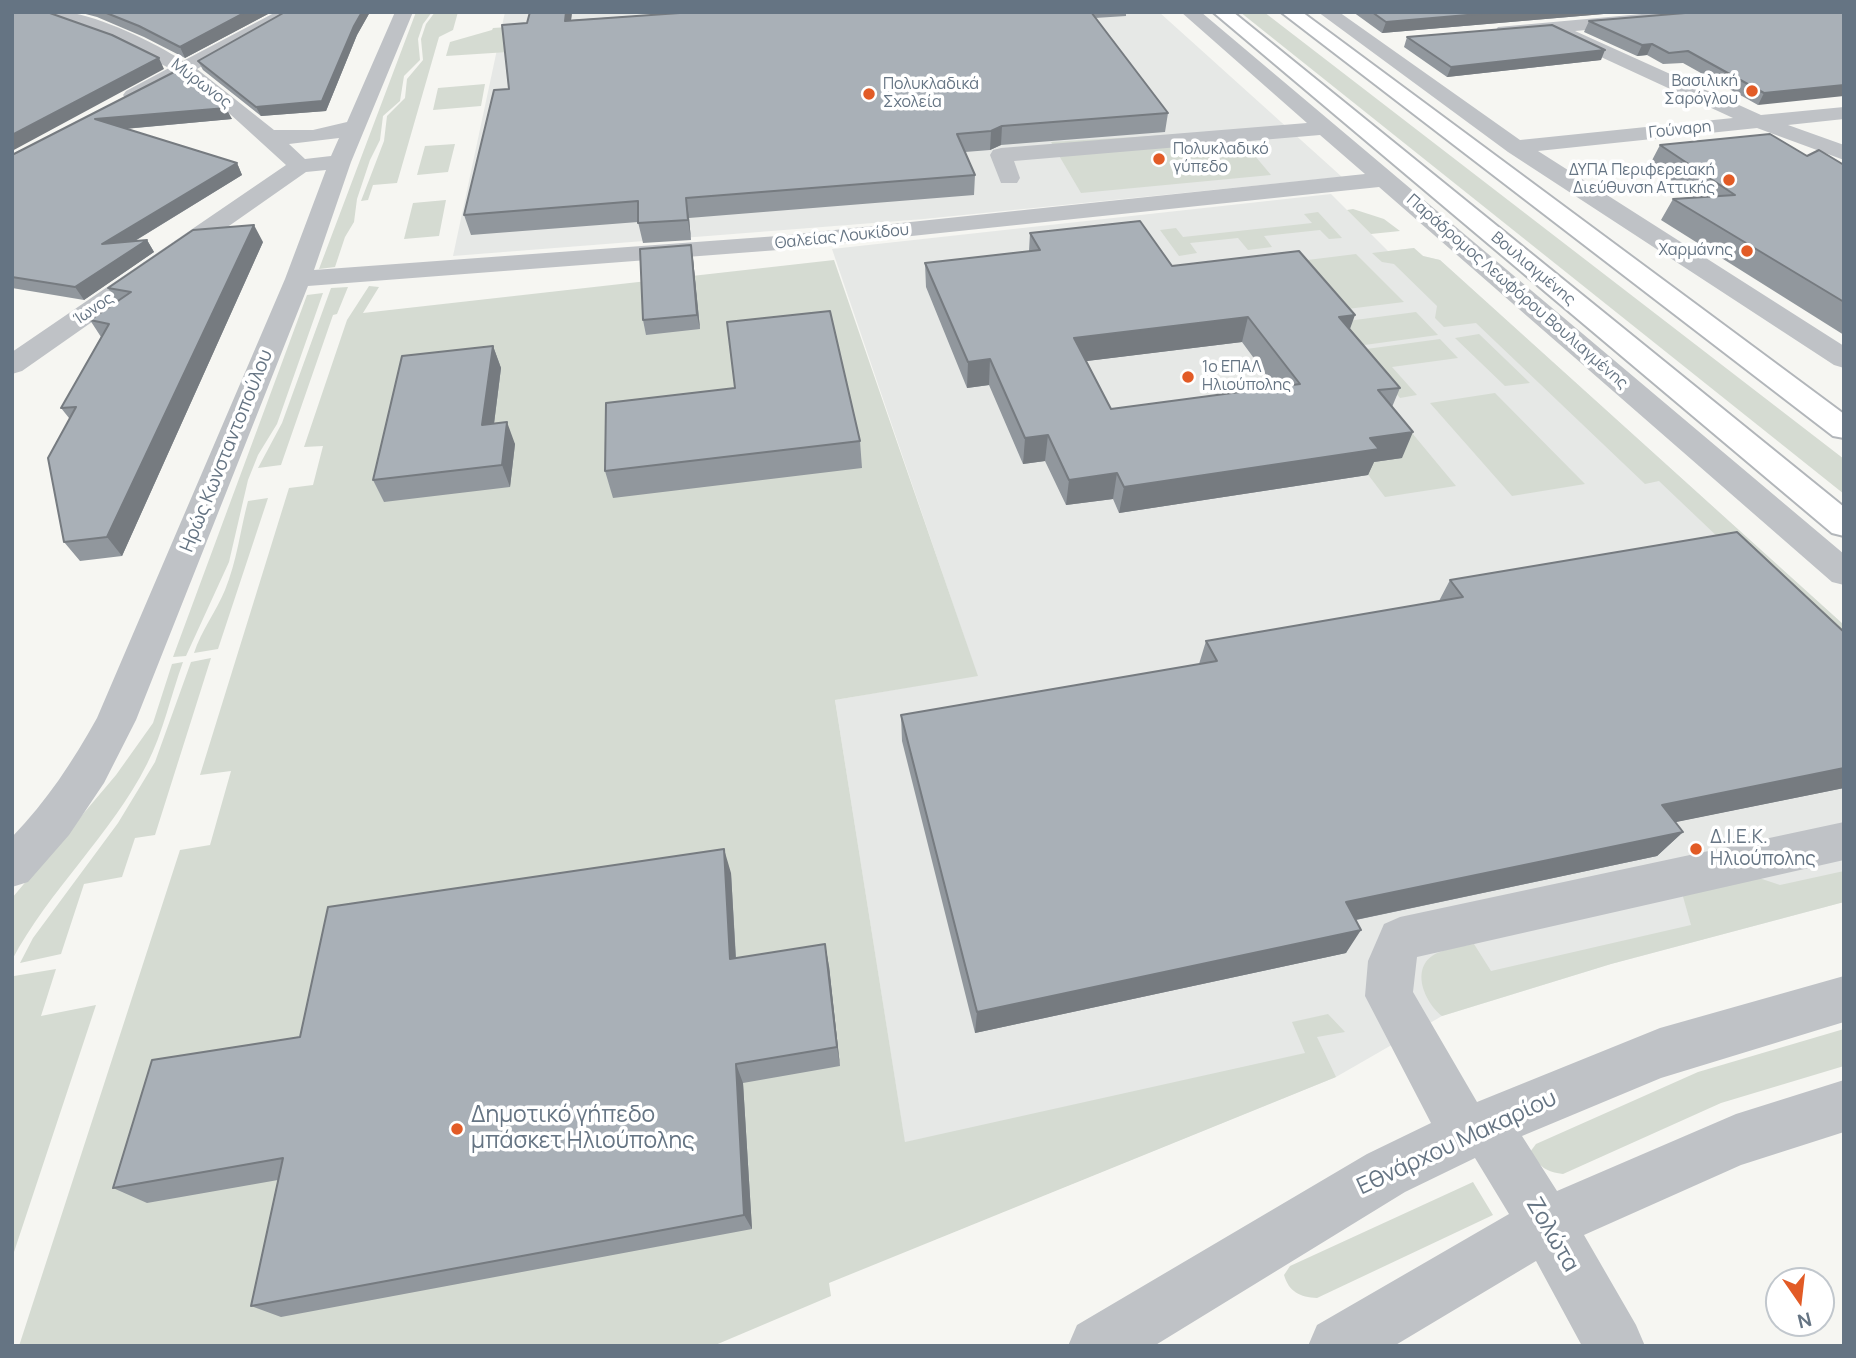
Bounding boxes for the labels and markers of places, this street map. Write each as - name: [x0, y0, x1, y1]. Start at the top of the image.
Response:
- place label: Βασιλική Σαρόγλου: [1664, 72, 1738, 110]
- place label: Πολυκλαδικά Σχολεία: [883, 75, 979, 113]
- marker: Βασιλική Σαρόγλου: [1744, 83, 1760, 99]
- marker: Πολυκλαδικά Σχολεία: [861, 86, 877, 102]
- place label: Πολυκλαδικό γύπεδο: [1173, 140, 1269, 178]
- marker: Πολυκλαδικό γύπεδο: [1151, 151, 1167, 167]
- place label: ΔΥΠΑ Περιφερειακή Διεύθυνση Αττικής: [1569, 161, 1715, 199]
- marker: ΔΥΠΑ Περιφερειακή Διεύθυνση Αττικής: [1721, 172, 1737, 188]
- place label: Χαρμάνης: [1658, 241, 1733, 261]
- marker: Χαρμάνης: [1739, 243, 1755, 259]
- place label: 1ο ΕΠΑΛ Ηλιούπολης: [1202, 358, 1291, 396]
- marker: 1ο ΕΠΑΛ Ηλιούπολης: [1180, 369, 1196, 385]
- place label: Δ.Ι.Ε.Κ. Ηλιούπολης: [1710, 827, 1816, 871]
- marker: Δ.Ι.Ε.Κ. Ηλιούπολης: [1688, 841, 1704, 857]
- place label: Δημοτικό γήπεδο μπάσκετ Ηλιούπολης: [471, 1102, 695, 1156]
- marker: Δημοτικό γήπεδο μπάσκετ Ηλιούπολης: [449, 1121, 465, 1137]

